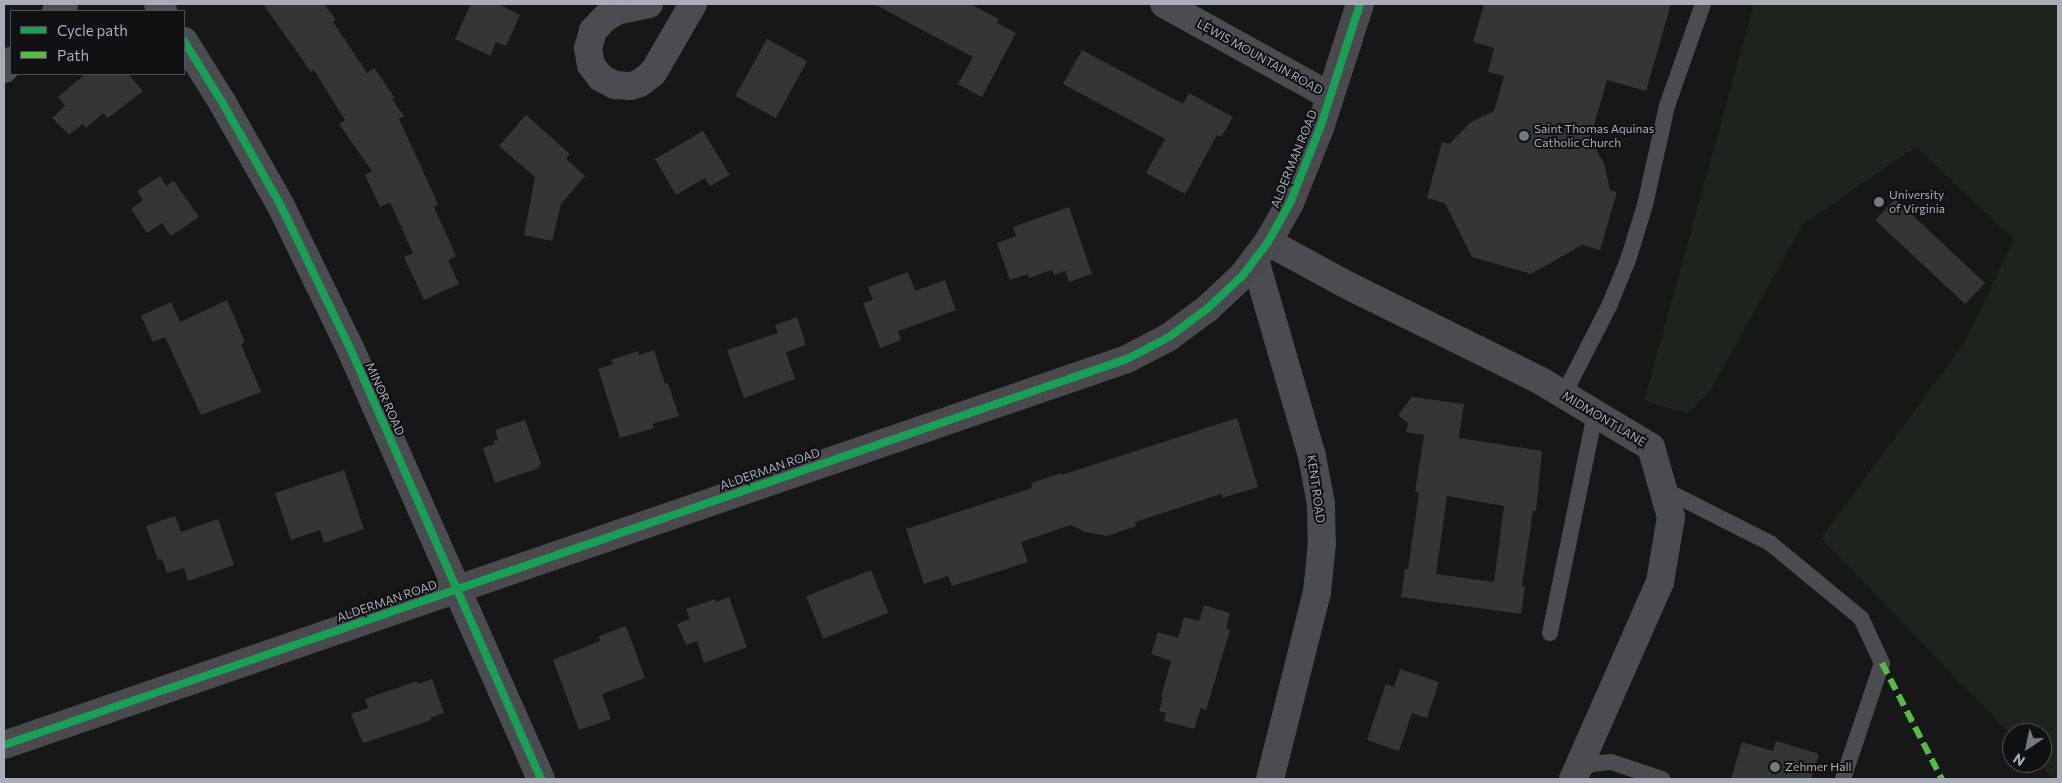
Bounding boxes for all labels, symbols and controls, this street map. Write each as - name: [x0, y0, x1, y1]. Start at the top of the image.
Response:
- legend: [10, 10, 185, 75]
- street label: LEWIS MOUNTAIN ROAD: [1194, 16, 1326, 98]
- text: Cycle path: [57, 21, 128, 39]
- text: Path: [57, 46, 89, 64]
- street label: ALDERMAN ROAD: [1268, 108, 1320, 210]
- place label: Saint Thomas Aquinas Catholic Church: [1534, 122, 1654, 150]
- marker: Saint Thomas Aquinas Catholic Church: [1518, 130, 1530, 142]
- place label: University of Virginia: [1889, 188, 1945, 216]
- marker: University of Virginia: [1873, 196, 1885, 208]
- street label: MINOR ROAD: [362, 360, 408, 438]
- street label: MIDMONT LANE: [1560, 388, 1648, 450]
- street label: ALDERMAN ROAD: [718, 445, 822, 493]
- street label: KENT ROAD: [1304, 454, 1328, 524]
- street label: ALDERMAN ROAD: [335, 577, 439, 625]
- north arrow: [2002, 723, 2052, 773]
- text: N: [2010, 750, 2028, 770]
- place label: Zehmer Hall: [1785, 760, 1852, 774]
- marker: Zehmer Hall: [1769, 761, 1781, 773]

